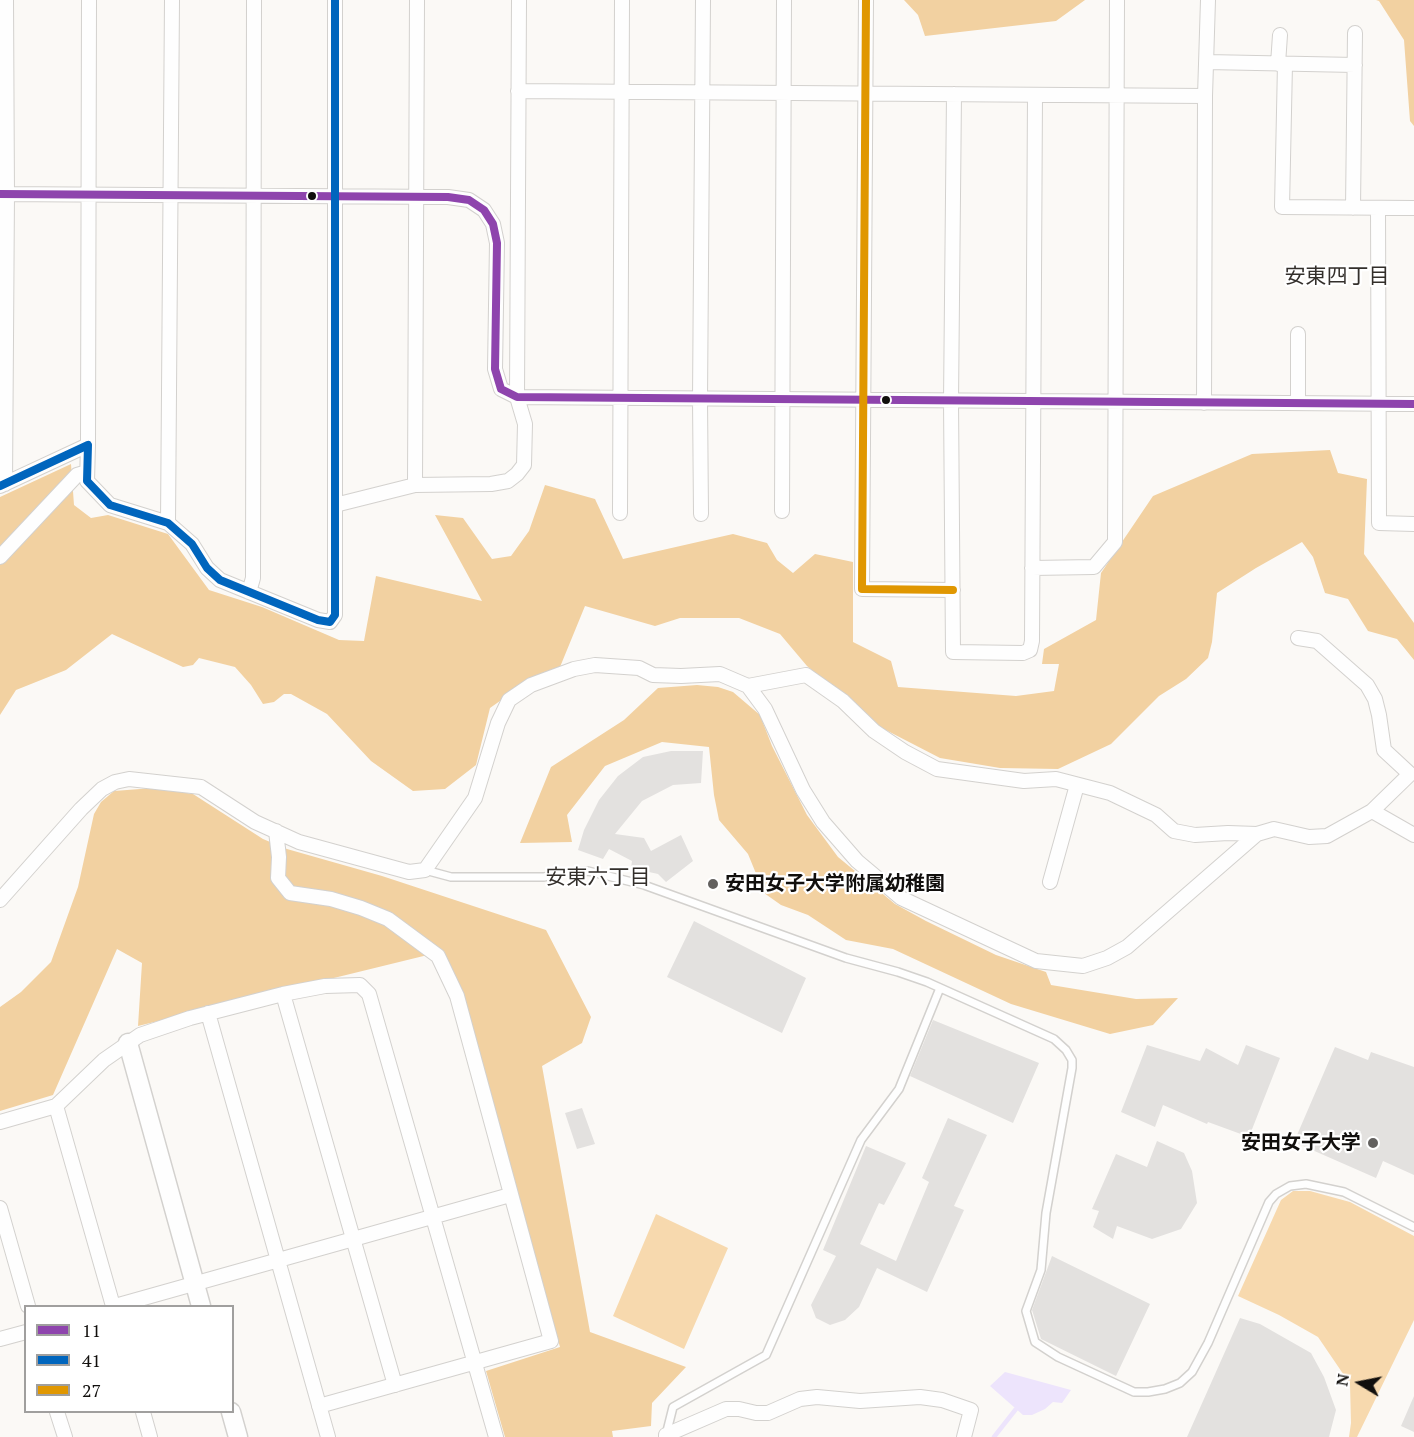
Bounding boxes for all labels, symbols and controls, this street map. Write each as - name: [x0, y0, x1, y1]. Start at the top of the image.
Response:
- unlabelled marker: [306, 190, 318, 202]
- district label: 安東四丁目: [1285, 264, 1389, 290]
- unlabelled marker: [880, 394, 892, 406]
- district label: 安東六丁目: [546, 865, 650, 891]
- place label: 安田女子大学附属幼稚園: [725, 872, 945, 896]
- marker: 安田女子大学附属幼稚園: [706, 877, 720, 891]
- place label: 安田女子大学: [1241, 1131, 1361, 1155]
- marker: 安田女子大学: [1366, 1136, 1380, 1150]
- legend: [24, 1305, 234, 1413]
- text: 11: [82, 1318, 101, 1342]
- text: 41: [82, 1348, 101, 1372]
- north arrow: [1330, 1353, 1390, 1413]
- text: N: [1330, 1372, 1354, 1388]
- text: 27: [82, 1378, 101, 1402]

